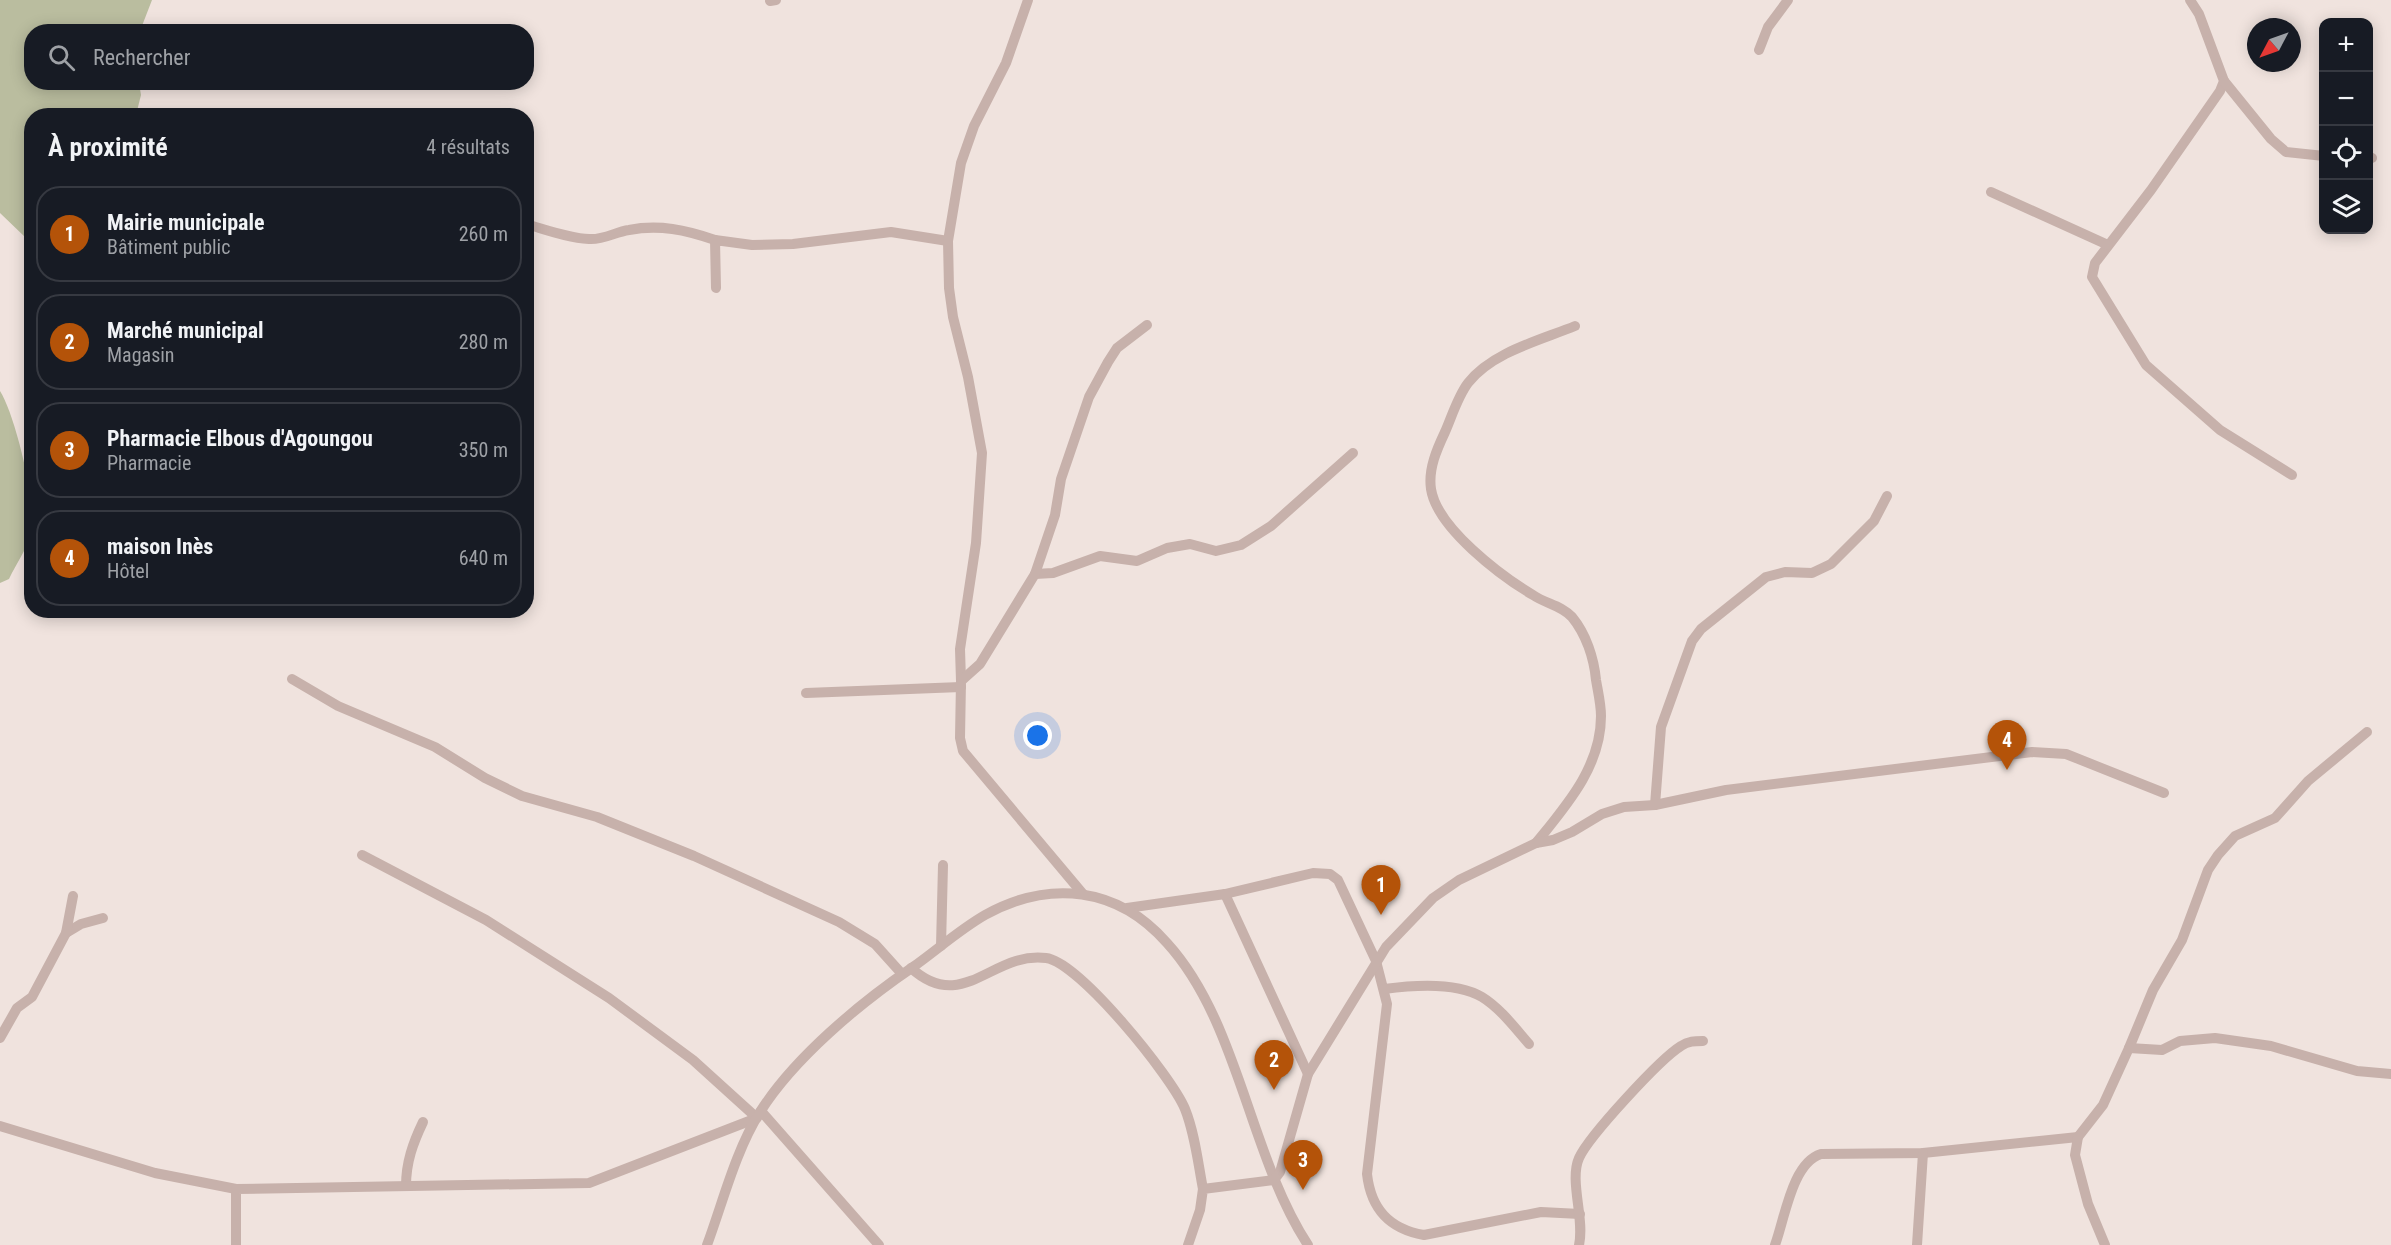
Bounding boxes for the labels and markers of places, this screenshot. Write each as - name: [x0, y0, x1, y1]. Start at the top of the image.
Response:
- pin: 4: [1988, 720, 2026, 770]
- pin: 1: [1362, 866, 1400, 915]
- pin: 2: [1254, 1040, 1294, 1090]
- pin: 3: [1284, 1140, 1322, 1190]

